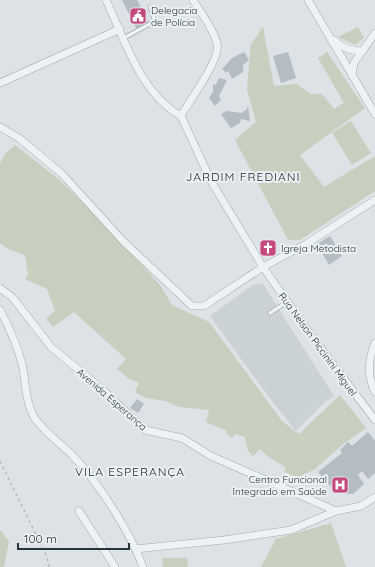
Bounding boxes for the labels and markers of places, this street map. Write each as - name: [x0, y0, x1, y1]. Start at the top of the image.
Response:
- place label: Delegacia de Polícia: [151, 4, 197, 29]
- public building icon: Delegacia de Polícia: [128, 6, 148, 26]
- church icon: Igreja Metodista: [258, 238, 278, 258]
- place label: Igreja Metodista: [281, 242, 356, 255]
- place label: Centro Funcional Integrado em Saúde: [232, 473, 327, 498]
- hospital icon: Centro Funcional Integrado em Saúde: [330, 475, 350, 495]

